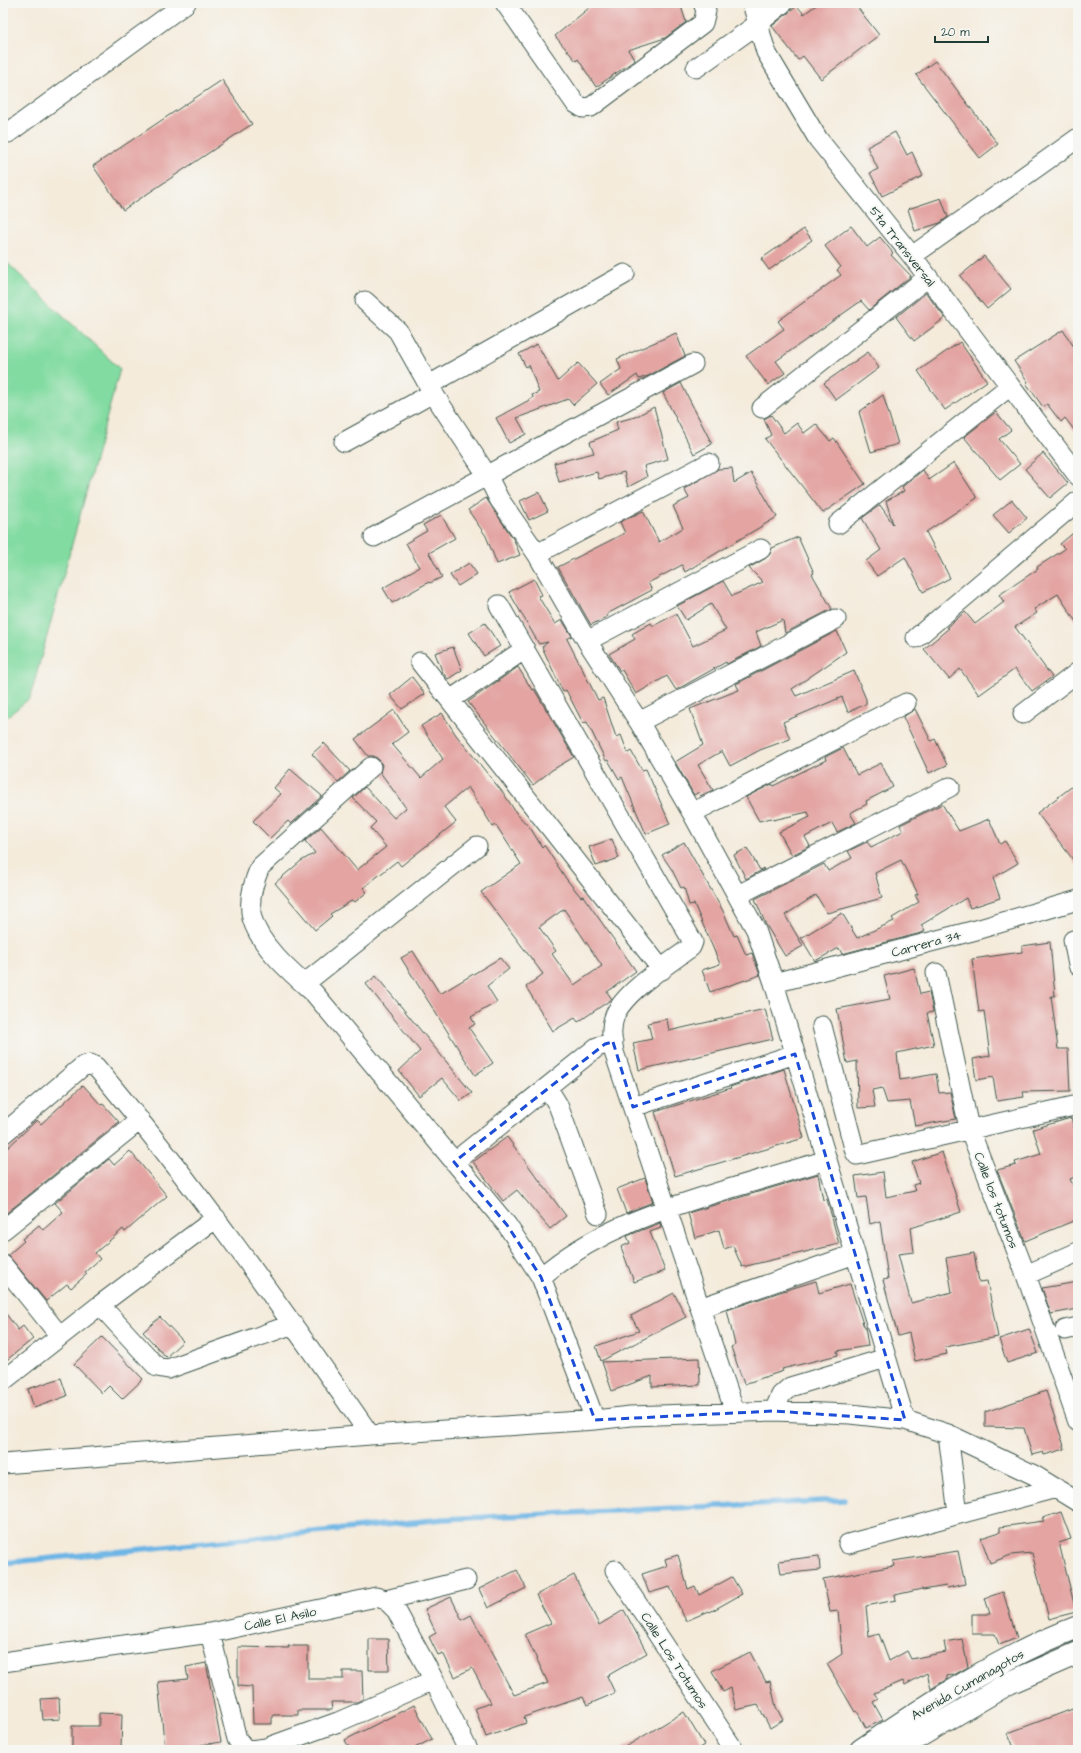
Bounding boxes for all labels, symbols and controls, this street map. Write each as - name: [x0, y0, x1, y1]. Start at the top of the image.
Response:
- scale bar: [935, 18, 988, 44]
- text: 20 m: [941, 24, 970, 41]
- street label: 5ta Transversal: [865, 203, 939, 291]
- street label: Carrera 34: [889, 926, 963, 962]
- street label: Calle los totumos: [969, 1150, 1023, 1251]
- street label: Calle El Asilo: [243, 1602, 319, 1635]
- street label: Calle Los Totumos: [636, 1609, 712, 1713]
- street label: Avenida Cumanagotos: [908, 1645, 1028, 1725]

